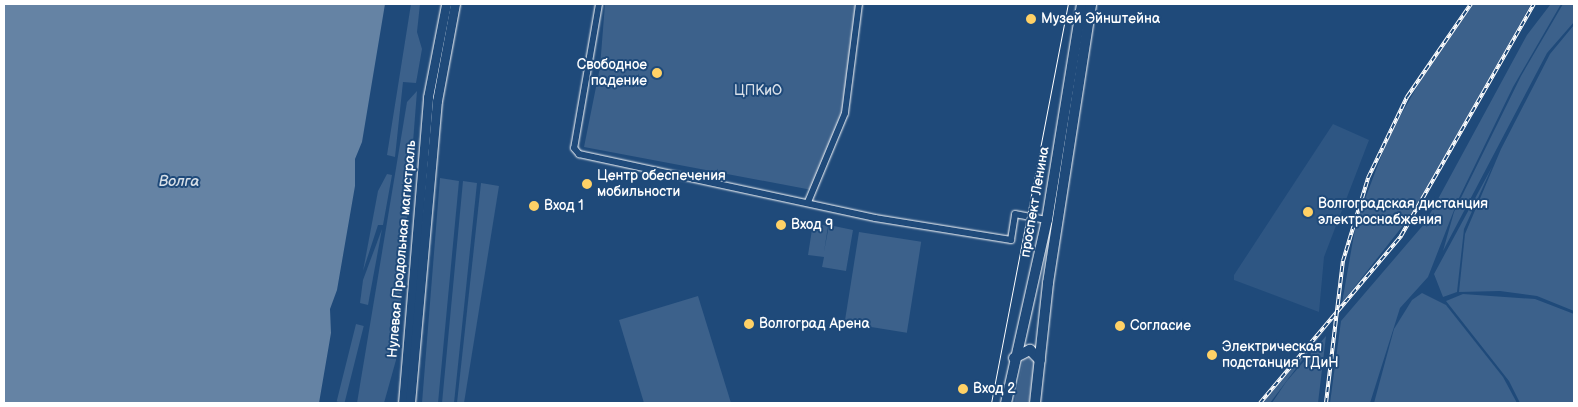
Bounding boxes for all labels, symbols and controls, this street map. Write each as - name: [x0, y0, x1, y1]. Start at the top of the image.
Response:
- place label: Музей Эйнштейна: [1041, 11, 1160, 27]
- marker: Музей Эйнштейна: [1025, 13, 1037, 25]
- place label: Свободное падение: [577, 57, 647, 90]
- marker: Свободное падение: [651, 67, 663, 79]
- park label: ЦПКиО: [734, 83, 782, 99]
- street label: Нулевая Продольная магистраль: [384, 139, 420, 359]
- street label: проспект Ленина: [1017, 145, 1053, 259]
- place label: Центр обеспечения мобильности: [597, 168, 726, 200]
- water label: Волга: [159, 173, 199, 191]
- marker: Центр обеспечения мобильности: [581, 178, 593, 190]
- place label: Волгоградская дистанция электроснабжения: [1318, 196, 1488, 228]
- place label: Вход 1: [544, 198, 584, 214]
- marker: Вход 1: [528, 200, 540, 212]
- marker: Волгоградская дистанция электроснабжения: [1302, 206, 1314, 218]
- place label: Вход 9: [791, 217, 833, 233]
- marker: Вход 9: [775, 219, 787, 231]
- place label: Волгоград Арена: [759, 316, 870, 332]
- marker: Волгоград Арена: [743, 318, 755, 330]
- place label: Согласие: [1130, 318, 1191, 334]
- marker: Согласие: [1114, 320, 1126, 332]
- place label: Электрическая подстанция ТДиН: [1222, 339, 1339, 372]
- marker: Электрическая подстанция ТДиН: [1206, 349, 1218, 361]
- place label: Вход 2: [973, 381, 1016, 397]
- marker: Вход 2: [957, 383, 969, 395]

